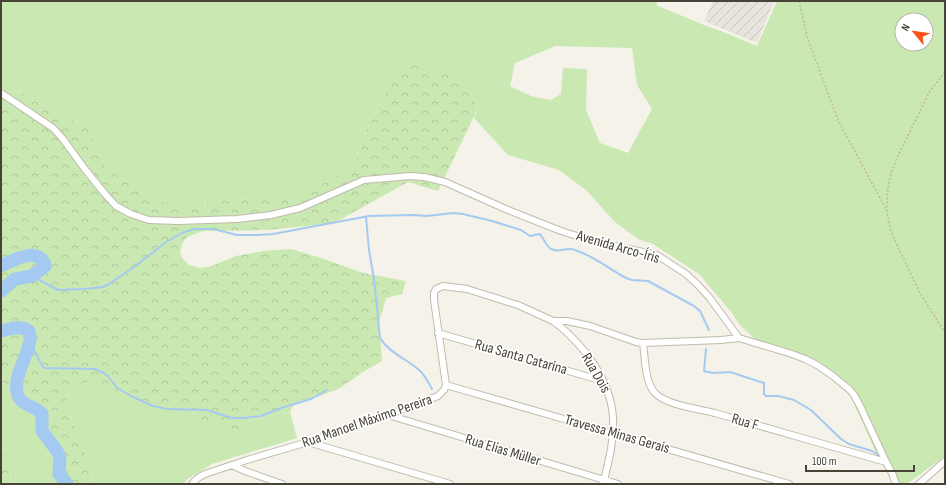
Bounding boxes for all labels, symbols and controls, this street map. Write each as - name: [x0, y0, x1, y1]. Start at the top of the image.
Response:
- north arrow: [894, 12, 934, 52]
- text: N: [899, 22, 913, 33]
- street label: Avenida Arco-Íris: [573, 226, 662, 268]
- street label: Rua Santa Catarina: [473, 335, 570, 379]
- street label: Rua Dois: [577, 350, 615, 396]
- street label: Rua Manoel Máximo Pereira: [299, 390, 435, 452]
- street label: Rua F: [729, 409, 761, 435]
- street label: Travessa Minas Gerais: [562, 410, 672, 458]
- street label: Rua Elias Müller: [463, 430, 544, 471]
- scale bar: [806, 447, 914, 473]
- text: 100 m: [812, 454, 837, 469]

